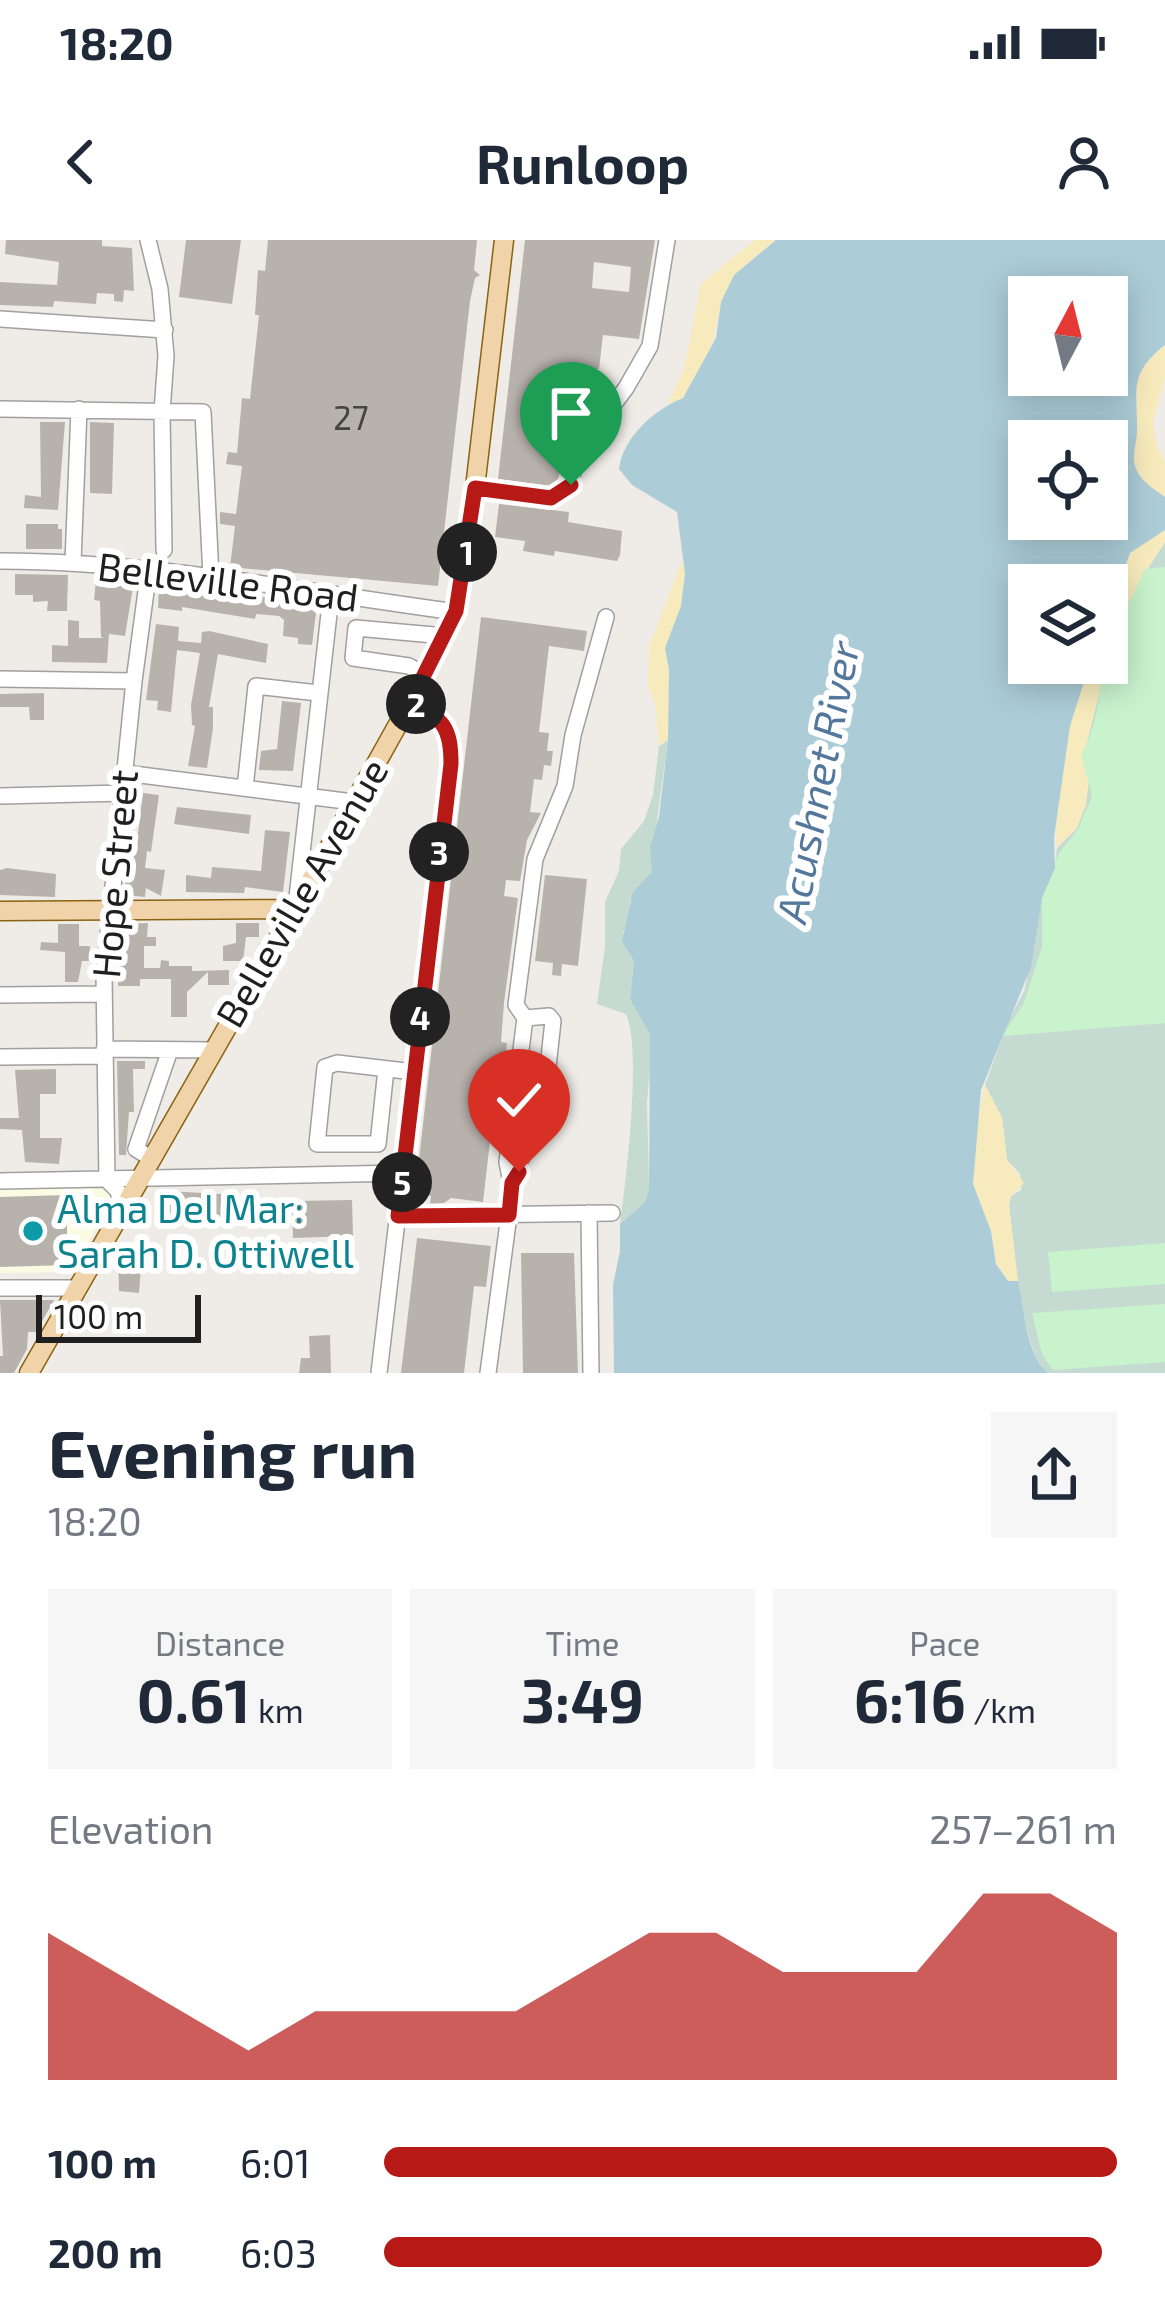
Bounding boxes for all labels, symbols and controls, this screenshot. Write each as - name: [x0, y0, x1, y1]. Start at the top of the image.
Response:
- text: 18:20: [60, 15, 174, 69]
- icon: back: [48, 129, 114, 195]
- icon: person: [1051, 129, 1117, 195]
- text: Runloop: [476, 130, 689, 195]
- north arrow: [1008, 276, 1128, 396]
- map controls: [1008, 276, 1128, 684]
- pin: [520, 362, 622, 485]
- icon: arrive: [538, 380, 604, 446]
- house number: 27: [333, 397, 369, 437]
- button: locate: [1008, 420, 1128, 540]
- pin: 1: [437, 522, 497, 582]
- text: 1: [460, 532, 474, 572]
- street label: Belleville Road: [95, 541, 361, 620]
- button: layers: [1008, 564, 1128, 684]
- water label: Acushnet River: [764, 635, 868, 929]
- pin: 2: [386, 674, 446, 734]
- text: 2: [406, 684, 426, 724]
- street label: Belleville Avenue: [205, 750, 397, 1035]
- street label: Hope Street: [81, 768, 146, 980]
- pin: 3: [409, 822, 469, 882]
- text: 3: [430, 832, 448, 872]
- pin: 4: [390, 987, 450, 1047]
- text: 4: [409, 997, 431, 1037]
- pin: [468, 1049, 570, 1172]
- icon: check: [486, 1067, 552, 1133]
- pin: 5: [372, 1152, 432, 1212]
- text: 5: [393, 1162, 411, 1202]
- place label: Alma Del Mar: Sarah D. Ottiwell: [57, 1184, 354, 1276]
- marker: Alma Del Mar: Sarah D. Ottiwell: [20, 1218, 46, 1244]
- scale bar: [36, 1289, 201, 1342]
- text: 100 m: [54, 1296, 143, 1336]
- text: Evening run: [48, 1412, 417, 1491]
- button: share: [991, 1412, 1117, 1538]
- text: 18:20: [48, 1497, 142, 1544]
- text: Distance: [155, 1623, 285, 1663]
- text: Time: [545, 1623, 619, 1663]
- text: Pace: [909, 1623, 980, 1663]
- text: 0.61: [137, 1663, 251, 1735]
- text: 3:49: [521, 1663, 644, 1735]
- text: 6:16: [854, 1663, 966, 1735]
- text: km: [251, 1690, 304, 1730]
- text: /km: [966, 1690, 1036, 1730]
- text: Elevation: [48, 1805, 213, 1852]
- text: 257–261 m: [929, 1805, 1117, 1852]
- text: 100 m: [48, 2139, 157, 2186]
- text: 6:01: [240, 2139, 311, 2186]
- text: 200 m: [48, 2229, 163, 2276]
- text: 6:03: [240, 2229, 317, 2276]

